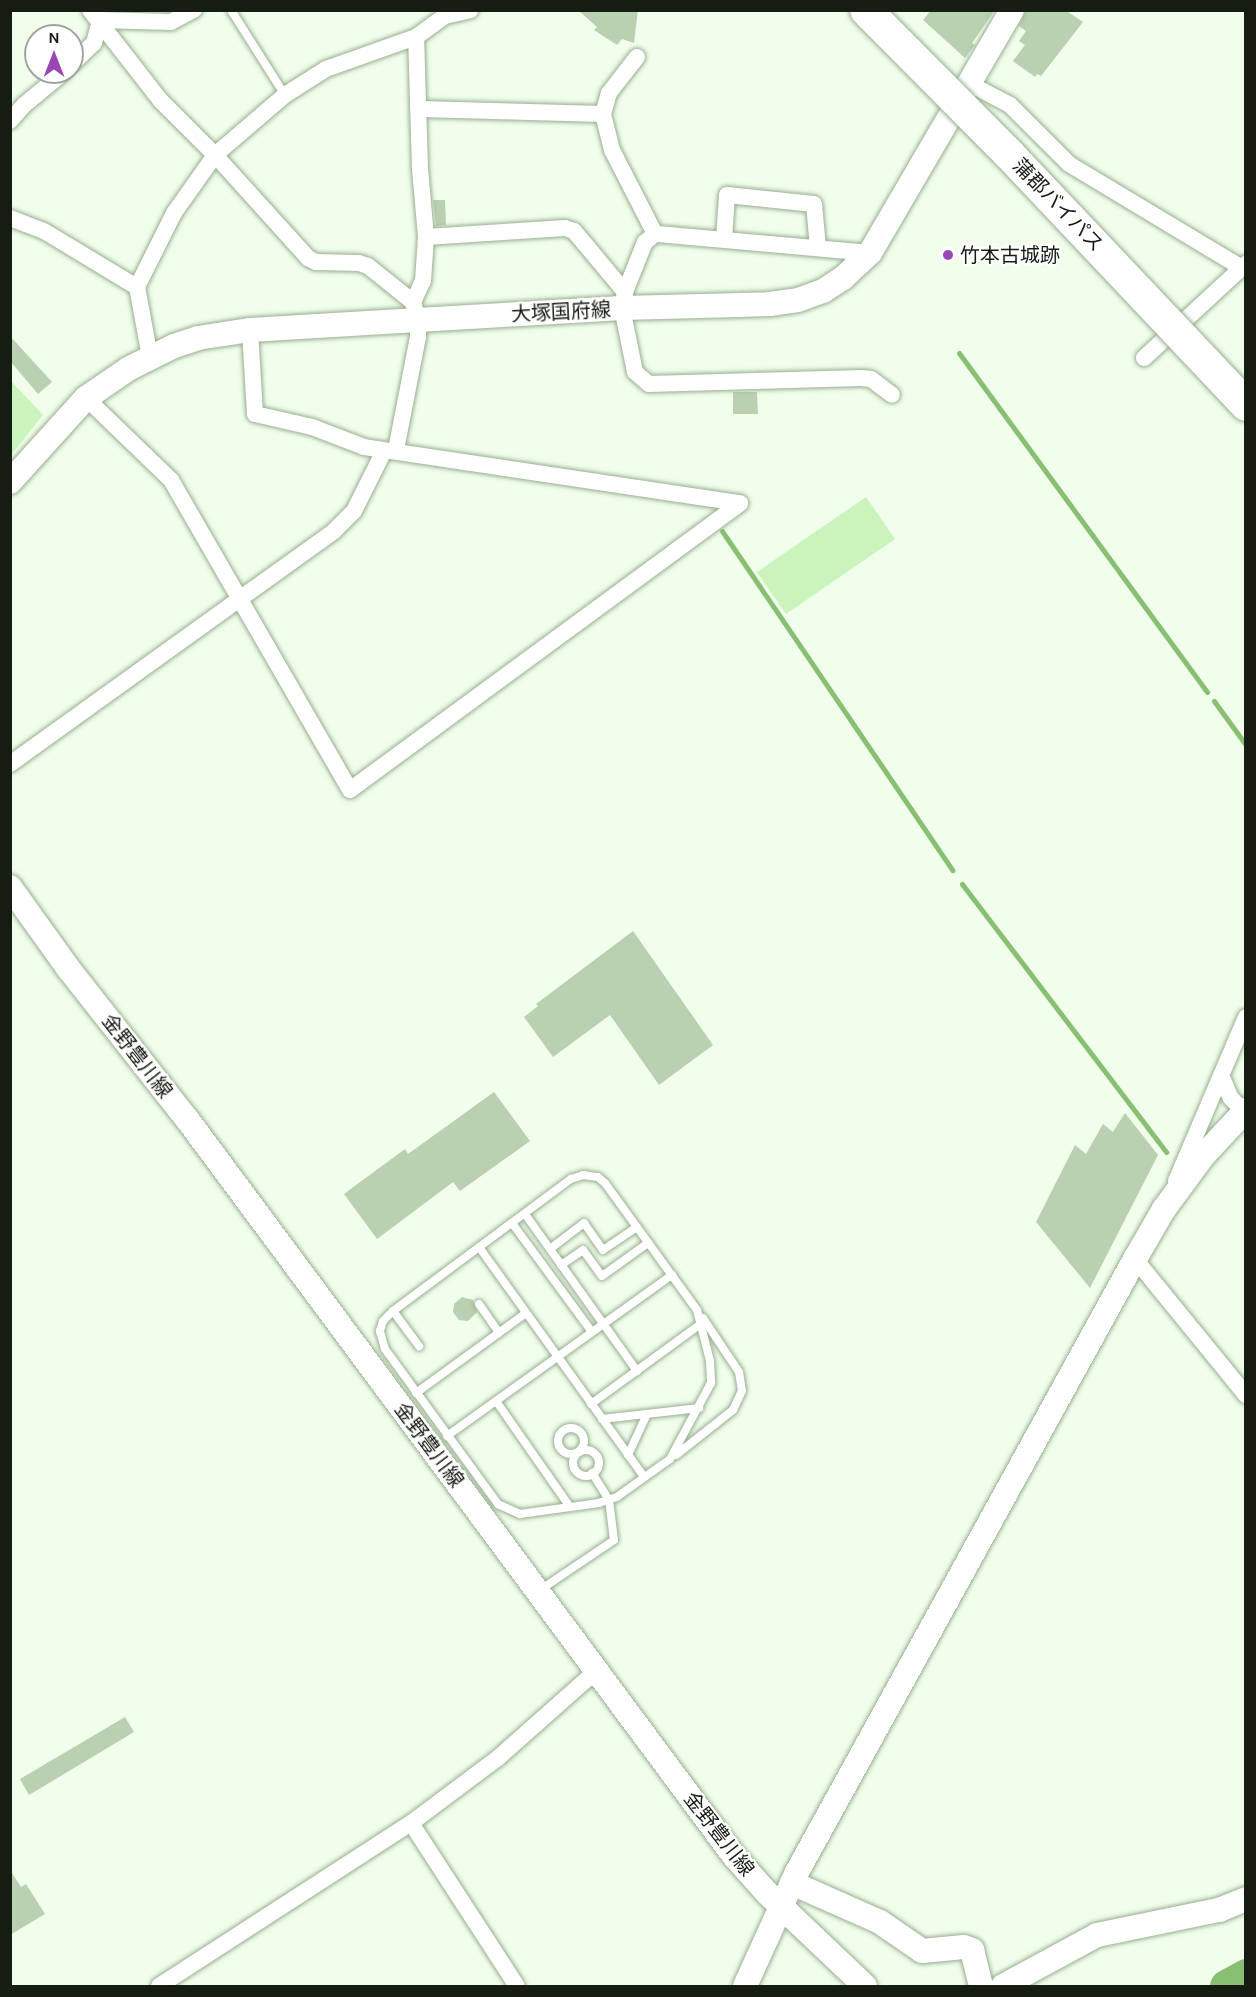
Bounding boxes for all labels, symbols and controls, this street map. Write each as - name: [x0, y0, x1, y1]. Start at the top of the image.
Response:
- north arrow: [24, 24, 84, 84]
- text: N: [48, 28, 60, 47]
- street label: 蒲郡バイパス: [1008, 154, 1108, 256]
- place label: 竹本古城跡: [960, 243, 1060, 267]
- marker: 竹本古城跡: [941, 248, 955, 262]
- street label: 大塚国府線: [510, 297, 612, 327]
- street label: 金野豊川線: [97, 1009, 177, 1103]
- street label: 金野豊川線: [389, 1398, 469, 1492]
- street label: 金野豊川線: [679, 1787, 759, 1881]

